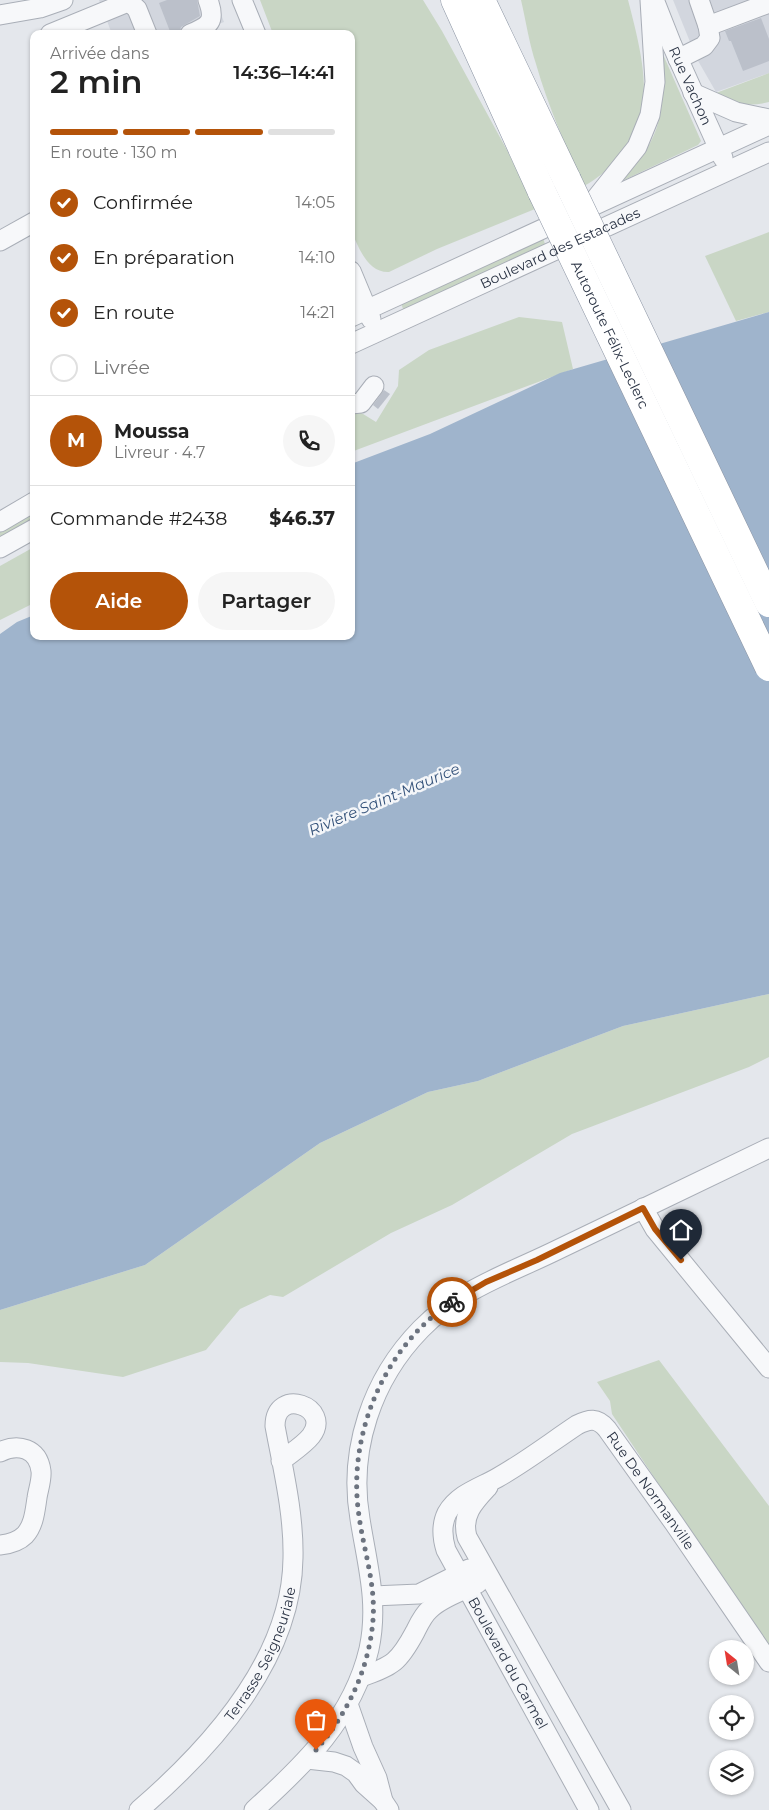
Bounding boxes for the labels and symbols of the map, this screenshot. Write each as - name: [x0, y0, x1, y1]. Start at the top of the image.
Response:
- street label: Rue Vachon: [665, 44, 716, 128]
- street label: Boulevard des Estacades: [477, 203, 643, 293]
- street label: Autoroute Félix-Leclerc: [567, 258, 653, 412]
- water label: Rivière Saint-Maurice: [306, 759, 462, 839]
- pin: [660, 1209, 702, 1260]
- courier: [427, 1277, 477, 1327]
- street label: Rue De Normanville: [603, 1428, 699, 1553]
- street label: Terrasse Seigneuriale: [220, 1585, 299, 1725]
- street label: Boulevard du Carmel: [464, 1594, 552, 1732]
- north arrow: [709, 1640, 754, 1685]
- pin: [295, 1699, 337, 1750]

